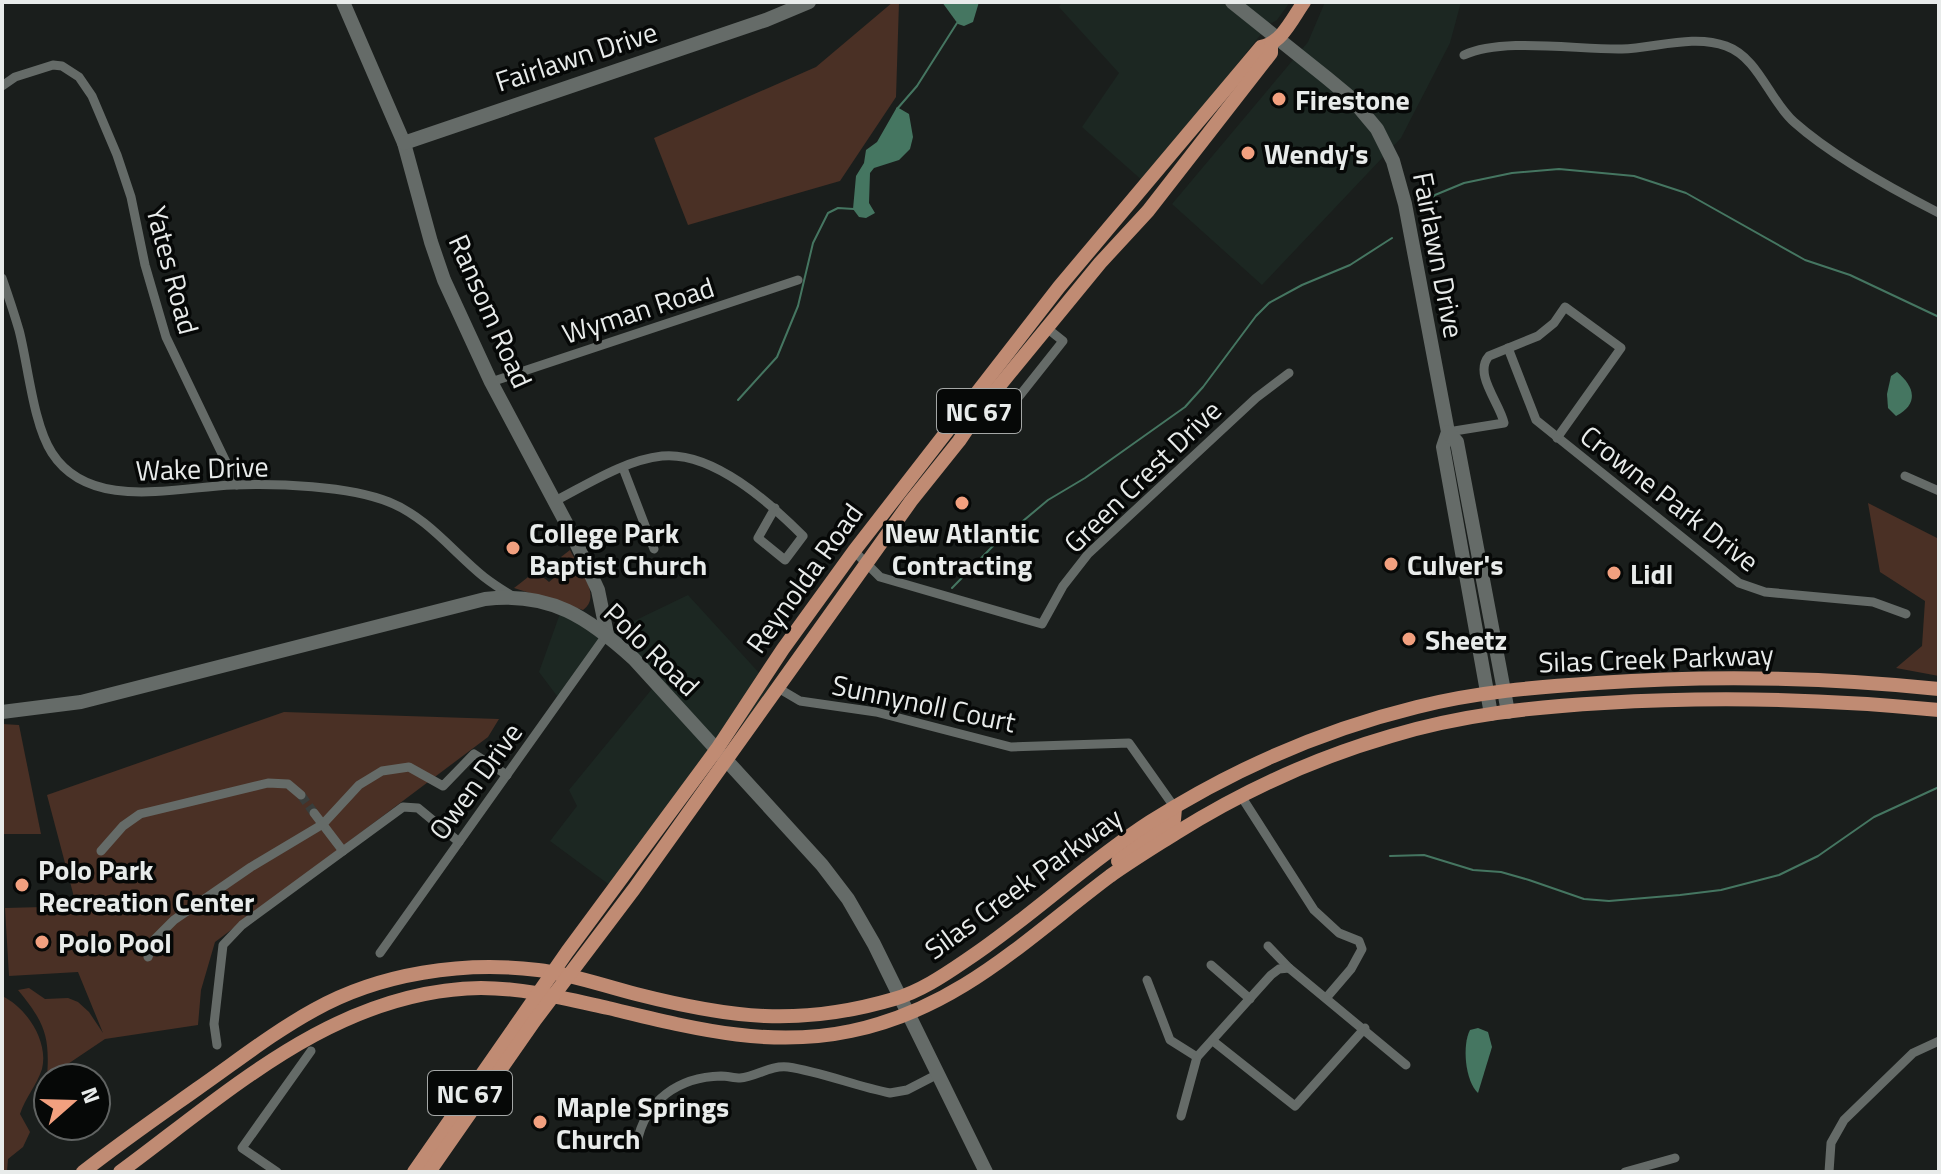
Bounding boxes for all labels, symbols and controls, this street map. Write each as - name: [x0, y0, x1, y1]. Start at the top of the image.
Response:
- street label: Fairlawn Drive: [490, 10, 662, 102]
- place label: Firestone: [1295, 78, 1410, 121]
- marker: Firestone: [1270, 90, 1288, 108]
- place label: Wendy's: [1264, 132, 1369, 175]
- marker: Wendy's: [1239, 144, 1257, 162]
- street label: Fairlawn Drive: [1402, 168, 1476, 342]
- street label: Yates Road: [135, 201, 211, 339]
- street label: Ransom Road: [438, 227, 544, 395]
- street label: Wyman Road: [556, 265, 720, 355]
- road number: NC 67: [937, 389, 1021, 433]
- street label: Green Crest Drive: [1053, 389, 1231, 563]
- street label: Crowne Park Drive: [1571, 414, 1769, 582]
- street label: Wake Drive: [135, 444, 269, 492]
- street label: Reynolda Road: [735, 494, 873, 662]
- marker: New Atlantic Contracting: [953, 494, 971, 512]
- place label: College Park Baptist Church: [529, 511, 707, 586]
- place label: New Atlantic Contracting: [884, 511, 1040, 586]
- marker: College Park Baptist Church: [504, 539, 522, 557]
- place label: Culver's: [1407, 543, 1503, 586]
- place label: Lidl: [1630, 552, 1673, 595]
- marker: Culver's: [1382, 555, 1400, 573]
- marker: Lidl: [1605, 564, 1623, 582]
- street label: Polo Road: [594, 592, 710, 706]
- place label: Sheetz: [1425, 618, 1507, 661]
- marker: Sheetz: [1400, 630, 1418, 648]
- street label: Silas Creek Parkway: [1538, 632, 1774, 684]
- street label: Sunnynoll Court: [828, 663, 1020, 743]
- street label: Owen Drive: [418, 713, 532, 849]
- street label: Silas Creek Parkway: [915, 796, 1131, 970]
- place label: Polo Park Recreation Center: [38, 848, 255, 923]
- marker: Polo Park Recreation Center: [13, 876, 31, 894]
- place label: Polo Pool: [58, 921, 172, 964]
- marker: Polo Pool: [33, 933, 51, 951]
- north arrow: [32, 1062, 112, 1142]
- road number: NC 67: [428, 1071, 512, 1115]
- text: N: [72, 1082, 109, 1108]
- place label: Maple Springs Church: [556, 1085, 729, 1160]
- marker: Maple Springs Church: [531, 1113, 549, 1131]

